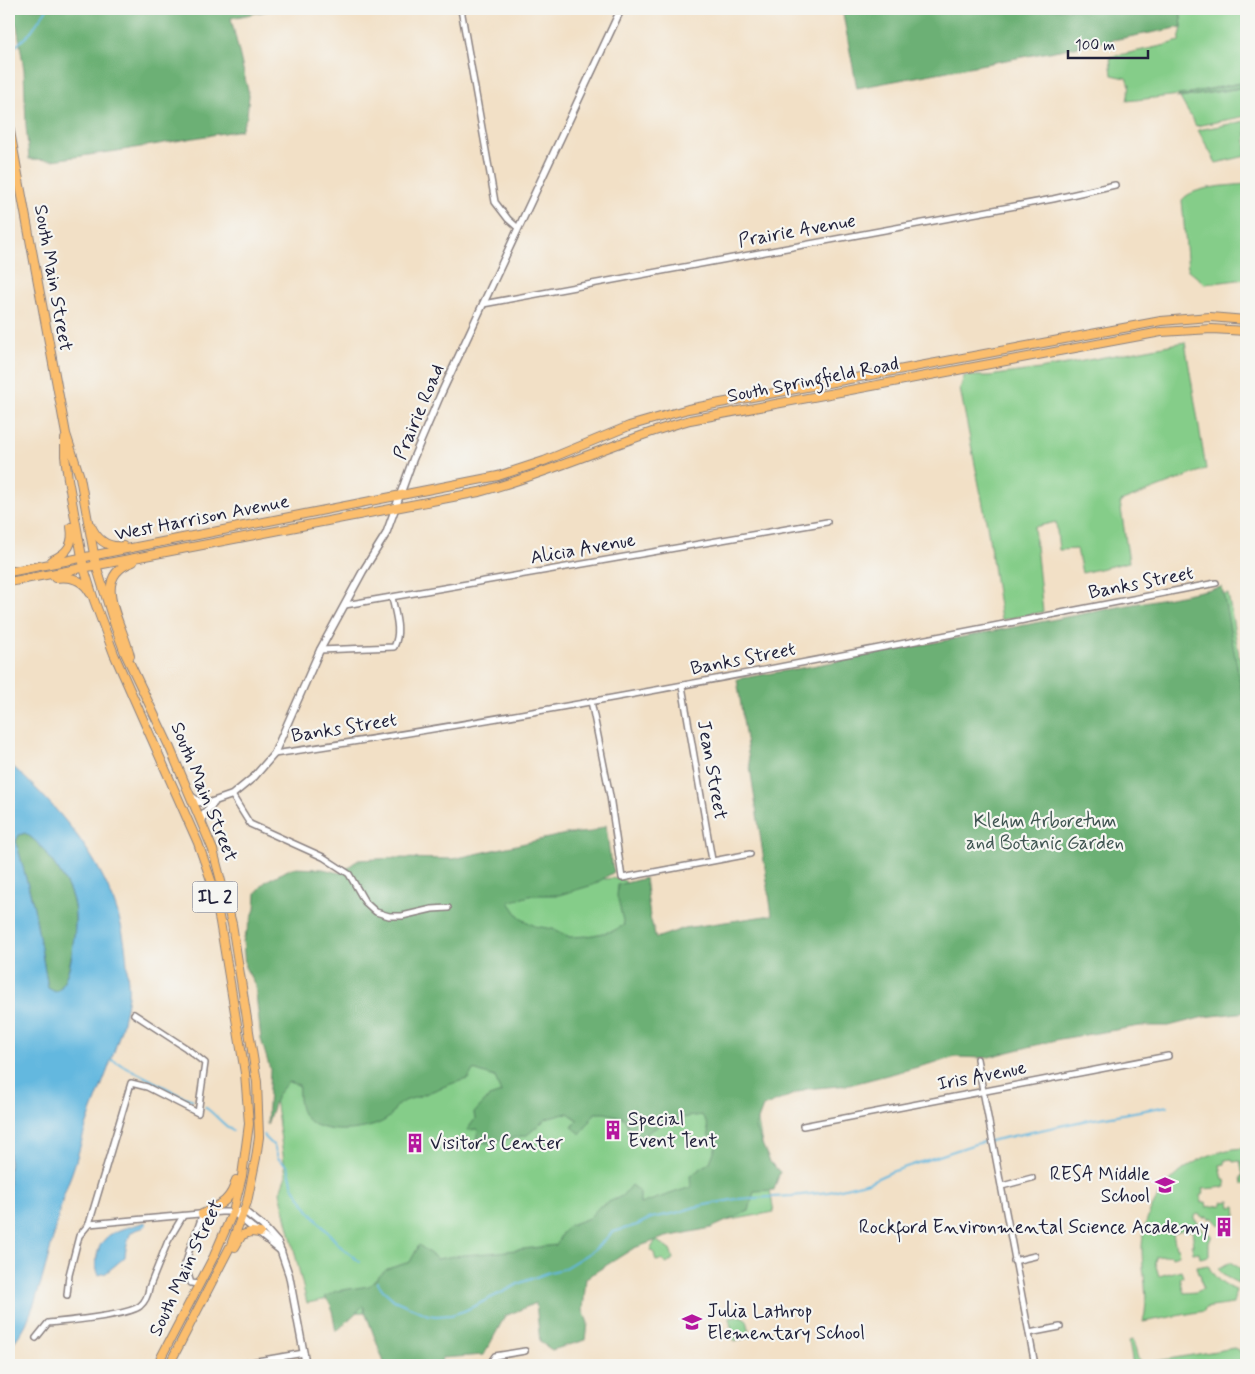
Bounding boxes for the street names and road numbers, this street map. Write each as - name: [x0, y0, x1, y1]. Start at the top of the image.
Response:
- street label: South Main Street: [28, 203, 78, 353]
- street label: Prairie Avenue: [736, 208, 858, 254]
- street label: South Springfield Road: [725, 351, 901, 412]
- street label: Prairie Road: [388, 360, 450, 464]
- street label: West Harrison Avenue: [113, 489, 291, 547]
- street label: Alicia Avenue: [528, 527, 638, 571]
- street label: Banks Street: [1086, 561, 1196, 605]
- street label: Banks Street: [688, 637, 798, 681]
- street label: Banks Street: [289, 707, 399, 749]
- street label: South Main Street: [165, 718, 243, 866]
- street label: Jean Street: [691, 718, 733, 822]
- road number: IL 2: [192, 882, 238, 912]
- street label: Iris Avenue: [935, 1055, 1029, 1097]
- street label: South Main Street: [143, 1195, 229, 1341]

